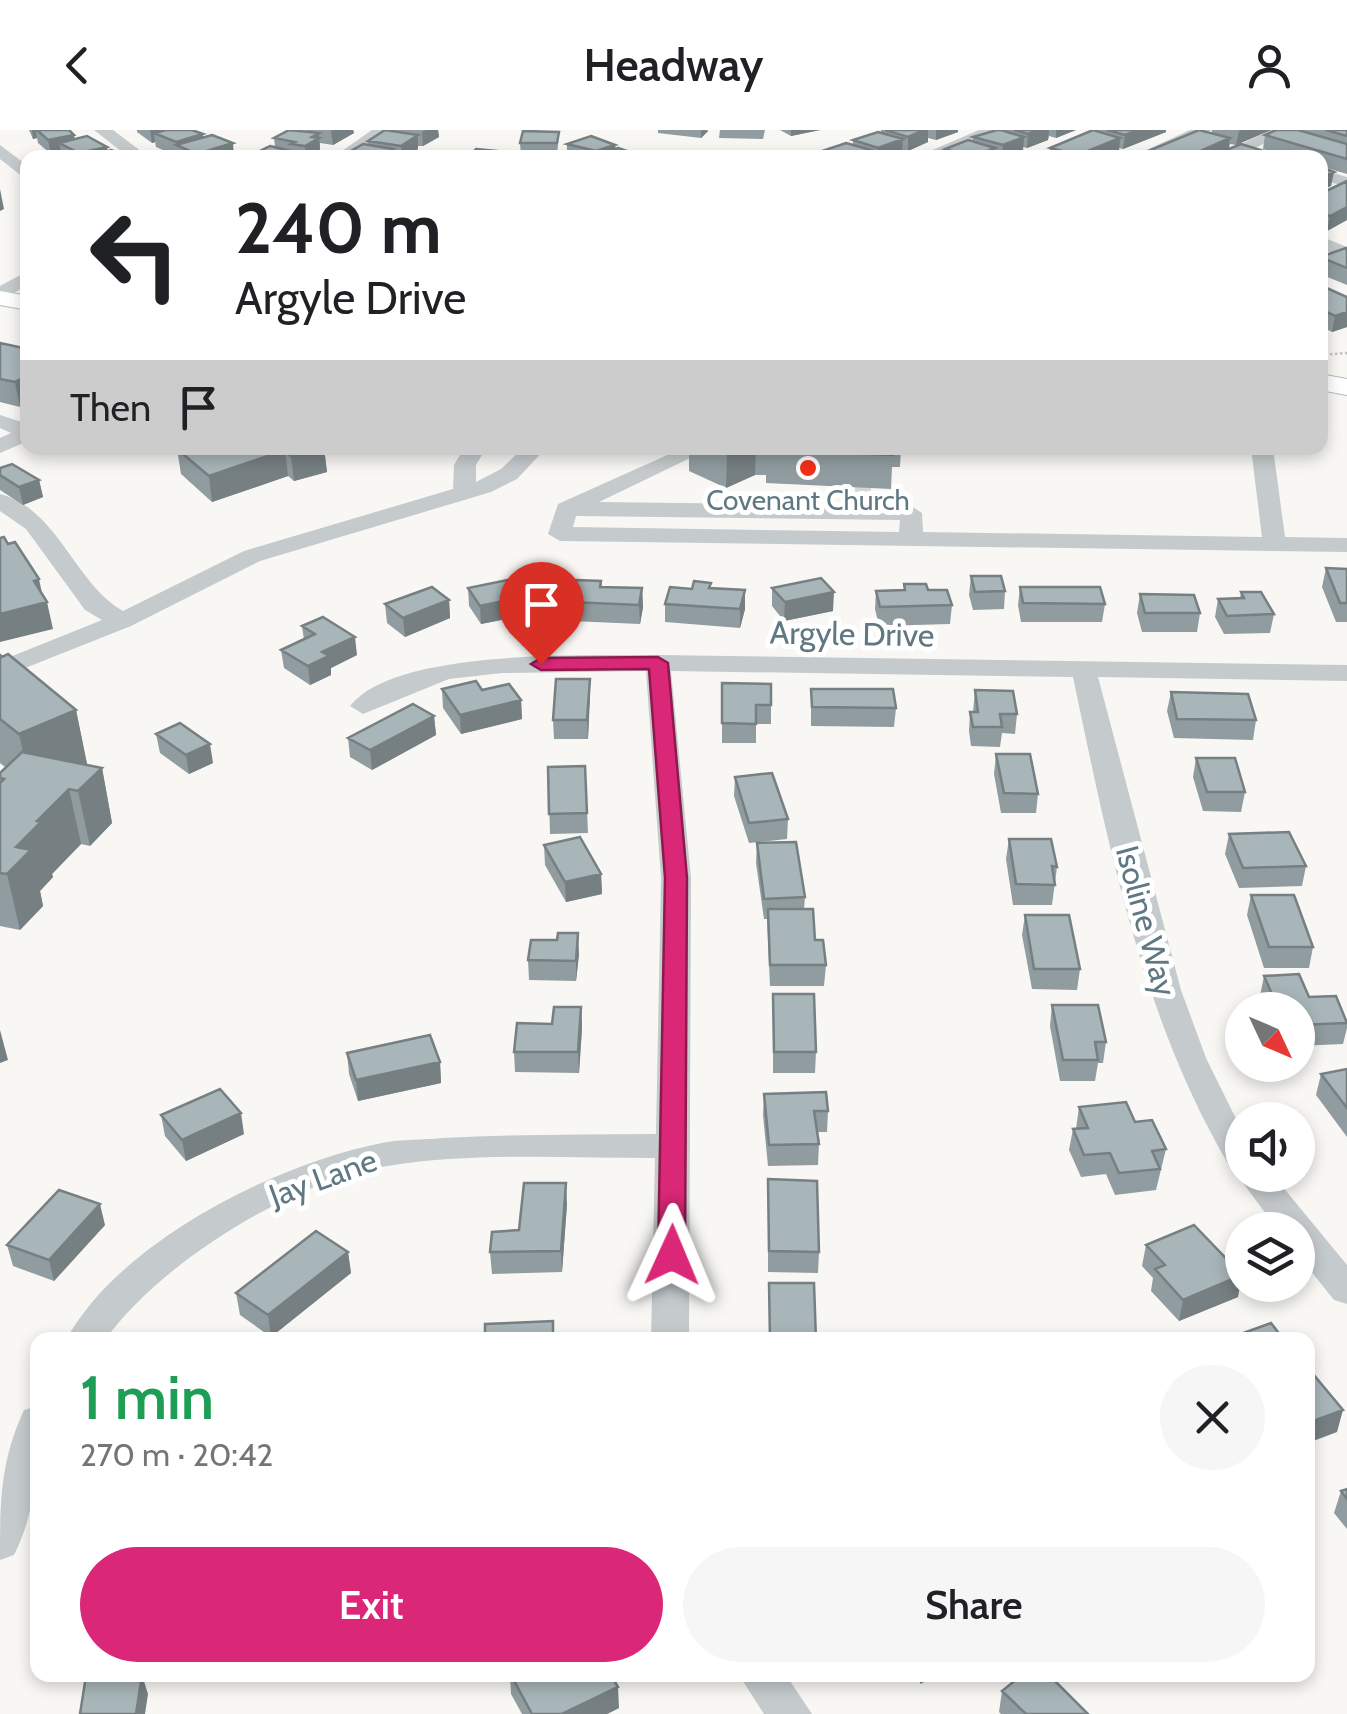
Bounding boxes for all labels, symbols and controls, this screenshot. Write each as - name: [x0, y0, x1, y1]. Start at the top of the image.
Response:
- icon: back: [50, 38, 105, 93]
- text: Headway: [584, 38, 763, 92]
- icon: person: [1242, 38, 1297, 93]
- text: 240 m: [235, 185, 442, 271]
- icon: left: [70, 190, 200, 320]
- text: Argyle Drive: [235, 271, 466, 325]
- icon: arrive: [171, 380, 226, 435]
- text: Then: [70, 384, 151, 431]
- marker: Covenant Church: [797, 457, 819, 479]
- place label: Covenant Church: [706, 483, 910, 517]
- pin: [499, 562, 584, 665]
- icon: arrive: [514, 577, 569, 632]
- street label: Argyle Drive: [769, 613, 935, 654]
- street label: Isoline Way: [1108, 841, 1185, 1000]
- north arrow: [1225, 992, 1315, 1082]
- map controls: [1225, 992, 1315, 1302]
- button: sound: [1225, 1102, 1315, 1192]
- street label: Jay Lane: [263, 1140, 382, 1215]
- position arrow: [620, 1203, 724, 1307]
- button: layers: [1225, 1212, 1315, 1302]
- text: 1 min: [80, 1361, 214, 1434]
- button: close: [1160, 1365, 1265, 1470]
- text: 270 m · 20:42: [80, 1435, 273, 1474]
- button: Exit: [80, 1547, 663, 1662]
- button: Share: [683, 1547, 1265, 1662]

